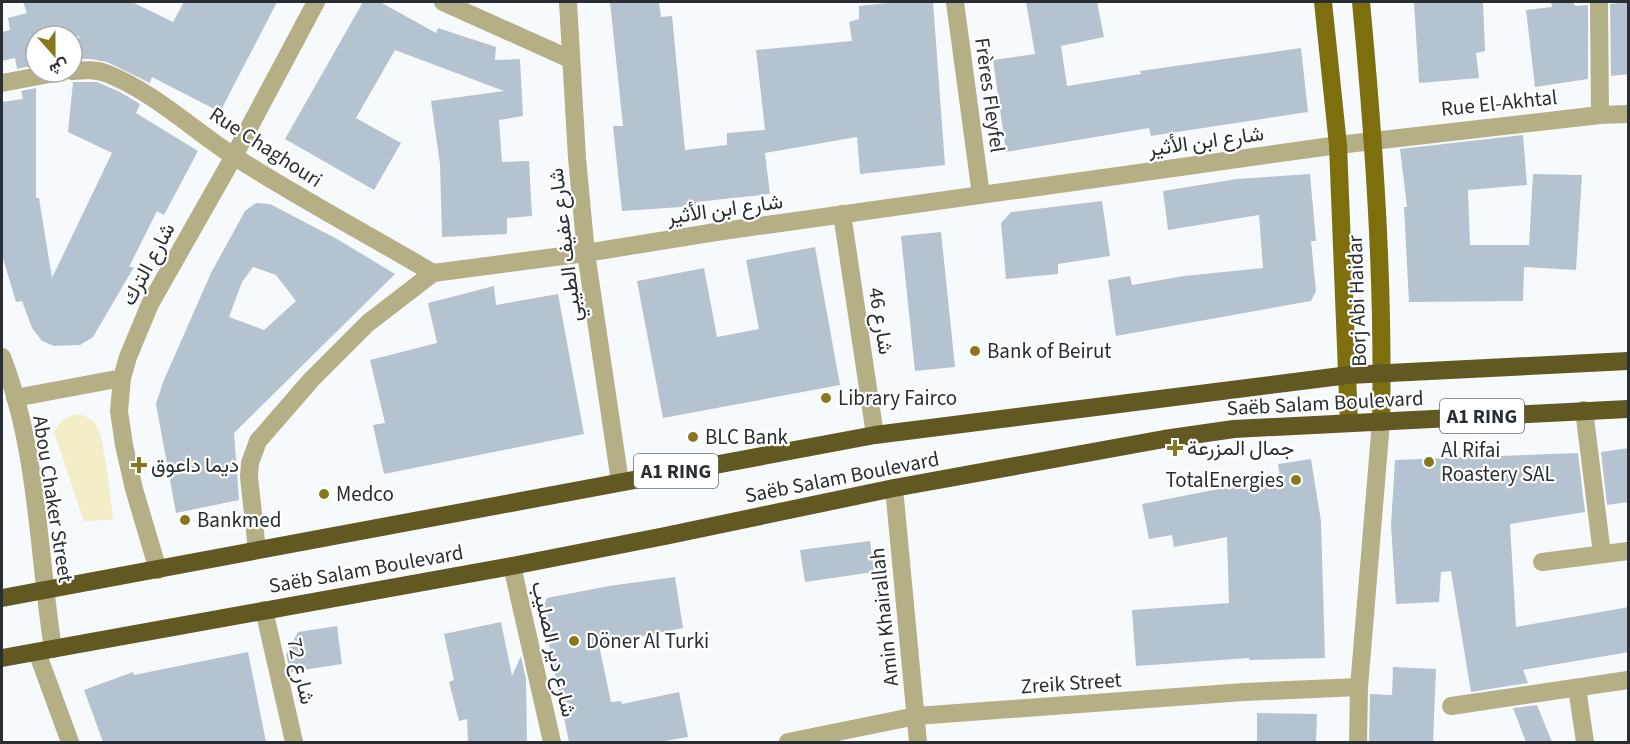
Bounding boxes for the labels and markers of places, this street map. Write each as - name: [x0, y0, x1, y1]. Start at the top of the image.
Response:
- place label: Bank of Beirut: [987, 336, 1111, 366]
- marker: Bank of Beirut: [968, 344, 982, 358]
- place label: Library Fairco: [838, 383, 957, 413]
- marker: Library Fairco: [819, 391, 833, 405]
- place label: BLC Bank: [705, 422, 789, 452]
- marker: BLC Bank: [686, 430, 700, 444]
- place label: جمال المزرعة: [1187, 433, 1294, 463]
- place label: Al Rifai Roastery SAL: [1441, 435, 1555, 489]
- marker: جمال المزرعة: [1168, 441, 1182, 455]
- place label: ديما داعوق: [151, 450, 239, 480]
- marker: Al Rifai Roastery SAL: [1422, 455, 1436, 469]
- marker: ديما داعوق: [132, 458, 146, 472]
- place label: TotalEnergies: [1166, 465, 1284, 495]
- marker: TotalEnergies: [1289, 473, 1303, 487]
- place label: Medco: [336, 479, 394, 509]
- marker: Medco: [317, 487, 331, 501]
- place label: Bankmed: [197, 505, 281, 535]
- marker: Bankmed: [178, 513, 192, 527]
- place label: Döner Al Turki: [586, 626, 709, 656]
- marker: Döner Al Turki: [567, 634, 581, 648]

